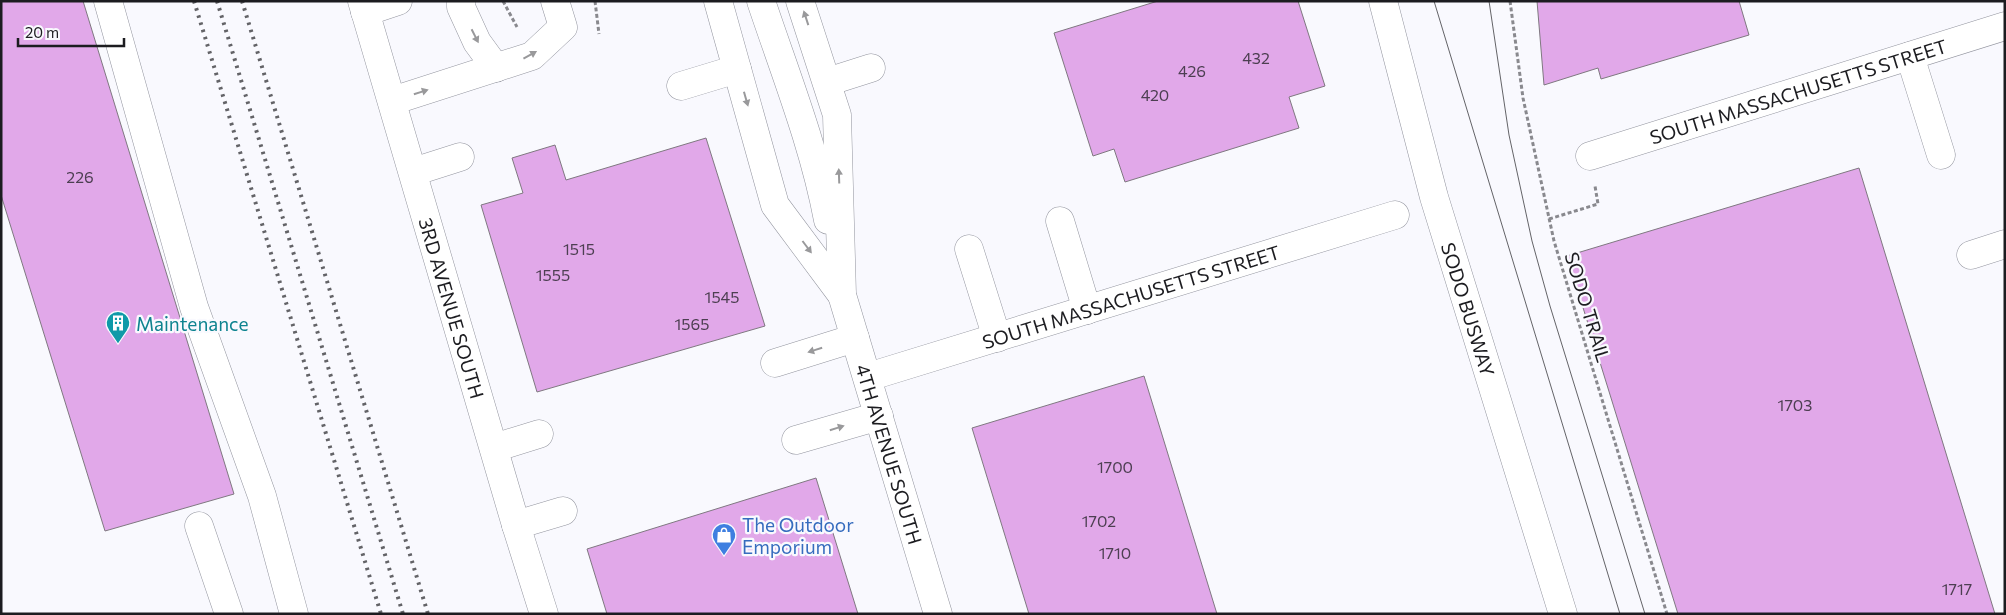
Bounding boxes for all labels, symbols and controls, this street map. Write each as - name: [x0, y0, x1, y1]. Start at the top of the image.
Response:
- one-way arrow: [802, 11, 809, 26]
- scale bar: [18, 15, 124, 47]
- text: 20 m: [25, 23, 59, 41]
- one-way arrow: [471, 29, 479, 43]
- street label: SOUTH MASSACHUSETTS STREET: [1647, 33, 1949, 148]
- house number: 432: [1242, 48, 1270, 67]
- one-way arrow: [524, 51, 537, 60]
- house number: 426: [1178, 61, 1206, 80]
- house number: 420: [1141, 85, 1169, 104]
- one-way arrow: [414, 87, 429, 95]
- one-way arrow: [742, 92, 750, 107]
- house number: 226: [66, 167, 94, 186]
- one-way arrow: [835, 168, 843, 184]
- street label: 3RD AVENUE SOUTH: [415, 215, 490, 401]
- house number: 1515: [563, 239, 595, 258]
- one-way arrow: [801, 240, 812, 253]
- street label: SOUTH MASSACHUSETTS STREET: [979, 240, 1282, 353]
- street label: SODO BUSWAY: [1437, 240, 1500, 379]
- street label: SODO TRAIL: [1560, 249, 1616, 365]
- house number: 1555: [536, 265, 570, 284]
- house number: 1545: [705, 287, 739, 306]
- building icon: Maintenance: [105, 310, 131, 344]
- place label: Maintenance: [136, 312, 249, 335]
- house number: 1565: [675, 314, 709, 333]
- one-way arrow: [807, 346, 822, 354]
- street label: 4TH AVENUE SOUTH: [852, 361, 928, 547]
- house number: 1703: [1778, 395, 1812, 414]
- one-way arrow: [830, 424, 845, 432]
- house number: 1700: [1097, 457, 1133, 476]
- house number: 1702: [1082, 511, 1116, 530]
- place label: The Outdoor Emporium: [742, 513, 854, 558]
- shop icon: The Outdoor Emporium: [711, 522, 737, 556]
- house number: 1710: [1099, 543, 1131, 562]
- house number: 1717: [1942, 579, 1972, 598]

